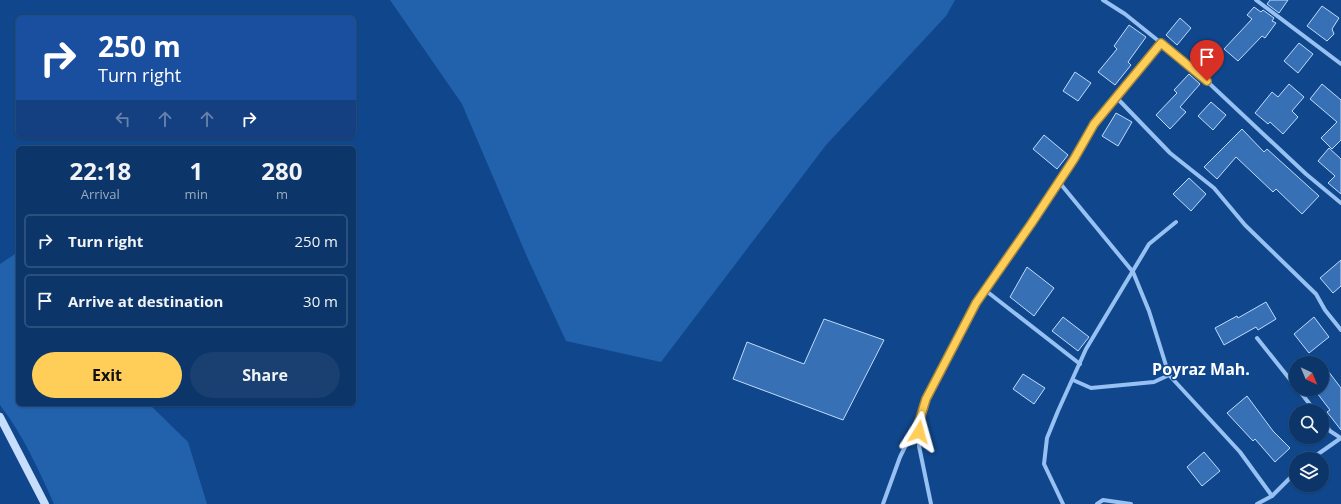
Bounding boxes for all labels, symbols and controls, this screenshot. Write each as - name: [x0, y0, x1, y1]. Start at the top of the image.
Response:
- text: 250 m: [98, 27, 181, 65]
- icon: right: [32, 32, 84, 84]
- pin: [1190, 40, 1224, 81]
- icon: arrive: [1196, 46, 1218, 68]
- text: Turn right: [98, 63, 181, 87]
- icon: left: [112, 108, 134, 130]
- icon: ahead: [154, 108, 176, 130]
- icon: ahead: [196, 108, 218, 130]
- icon: right: [238, 108, 260, 130]
- text: 22:18: [69, 154, 131, 187]
- text: 1: [189, 154, 203, 187]
- text: 280: [261, 154, 303, 187]
- text: Arrival: [81, 185, 120, 203]
- text: min: [185, 185, 208, 203]
- text: m: [276, 185, 288, 203]
- icon: right: [34, 230, 56, 252]
- text: Turn right: [68, 231, 143, 251]
- text: 250 m: [294, 231, 338, 251]
- icon: arrive: [34, 290, 56, 312]
- text: Arrive at destination: [68, 291, 223, 311]
- text: 30 m: [303, 291, 338, 311]
- button: Exit: [32, 352, 182, 398]
- button: Share: [190, 352, 340, 398]
- north arrow: [1289, 356, 1329, 396]
- map controls: [1289, 356, 1329, 492]
- district label: Poyraz Mah.: [1152, 358, 1250, 380]
- button: search: [1289, 404, 1329, 444]
- position arrow: [898, 411, 940, 453]
- button: layers: [1289, 452, 1329, 492]

